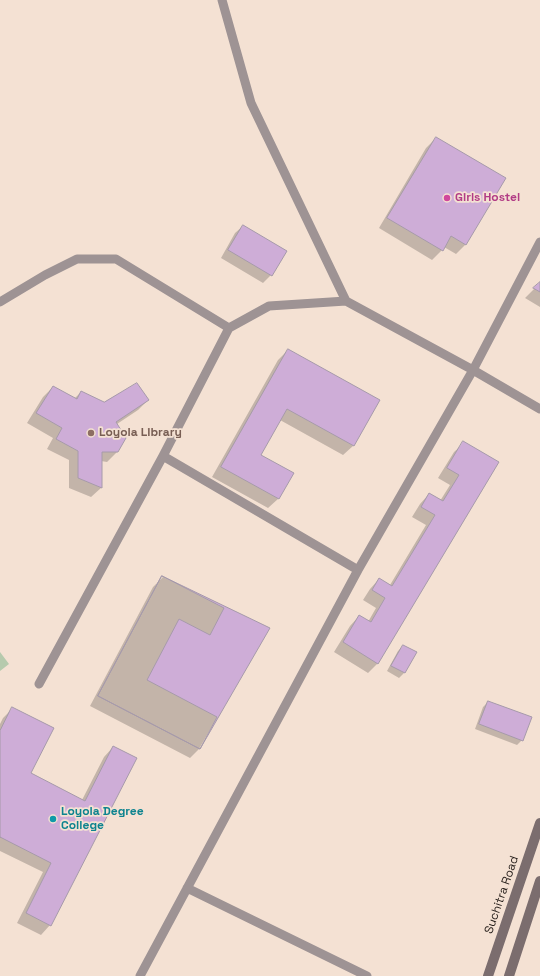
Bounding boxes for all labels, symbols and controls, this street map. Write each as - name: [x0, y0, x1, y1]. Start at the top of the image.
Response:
- place label: Girls Hostel: [455, 191, 520, 205]
- marker: Girls Hostel: [442, 193, 452, 203]
- place label: Loyola Library: [99, 426, 182, 440]
- marker: Loyola Library: [86, 428, 96, 438]
- place label: Loyola Degree College: [61, 805, 144, 833]
- marker: Loyola Degree College: [48, 814, 58, 824]
- street label: Suchitra Road: [482, 854, 522, 936]

